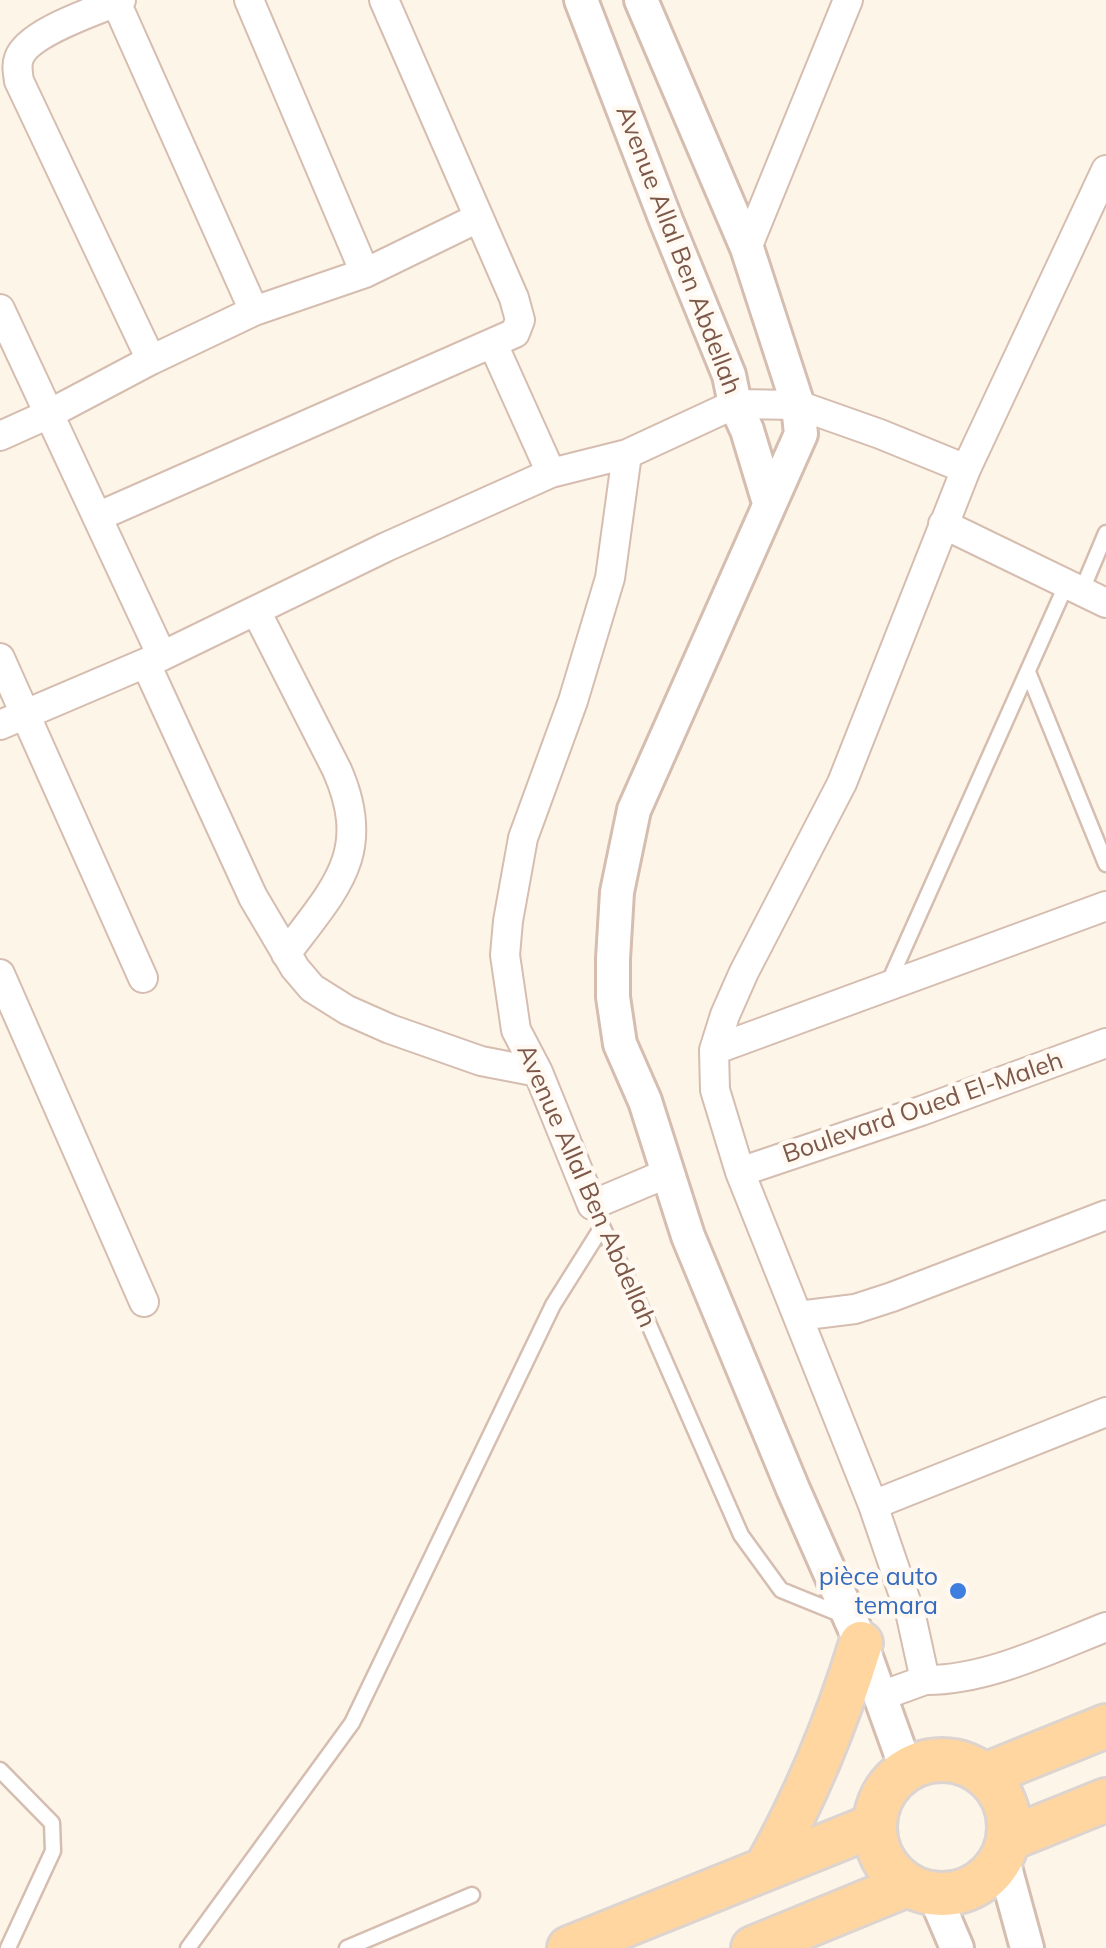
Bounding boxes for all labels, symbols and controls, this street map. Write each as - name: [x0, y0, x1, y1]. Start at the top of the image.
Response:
- street label: Avenue Allal Ben Abdellah: [609, 101, 747, 399]
- street label: Avenue Allal Ben Abdellah: [510, 1040, 662, 1332]
- street label: Boulevard Oued El-Maleh: [779, 1046, 1067, 1170]
- place label: pièce auto temara: [819, 1562, 938, 1621]
- marker: pièce auto temara: [947, 1580, 969, 1602]

